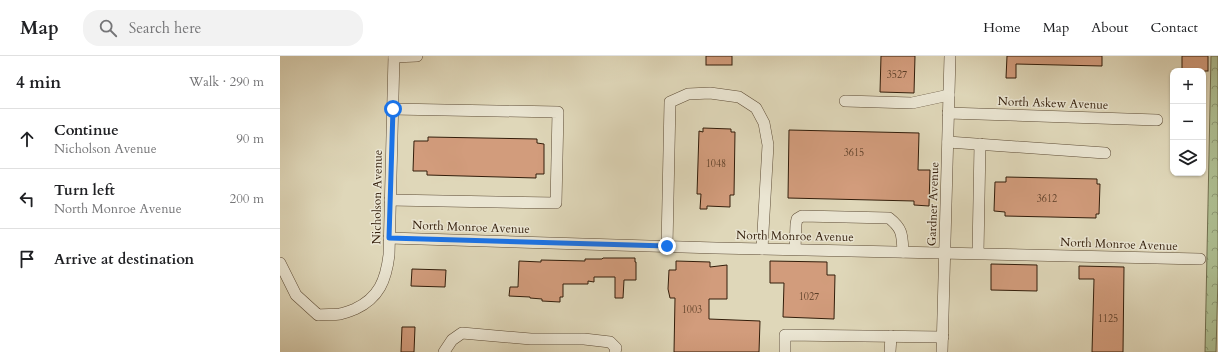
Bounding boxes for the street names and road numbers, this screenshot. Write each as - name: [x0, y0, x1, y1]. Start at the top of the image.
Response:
- street label: North Askew Avenue: [997, 93, 1109, 113]
- street label: Nicholson Avenue: [368, 150, 386, 244]
- street label: Gardner Avenue: [924, 162, 942, 246]
- street label: North Monroe Avenue: [412, 217, 530, 237]
- street label: North Monroe Avenue: [736, 227, 854, 245]
- street label: North Monroe Avenue: [1060, 234, 1178, 254]

